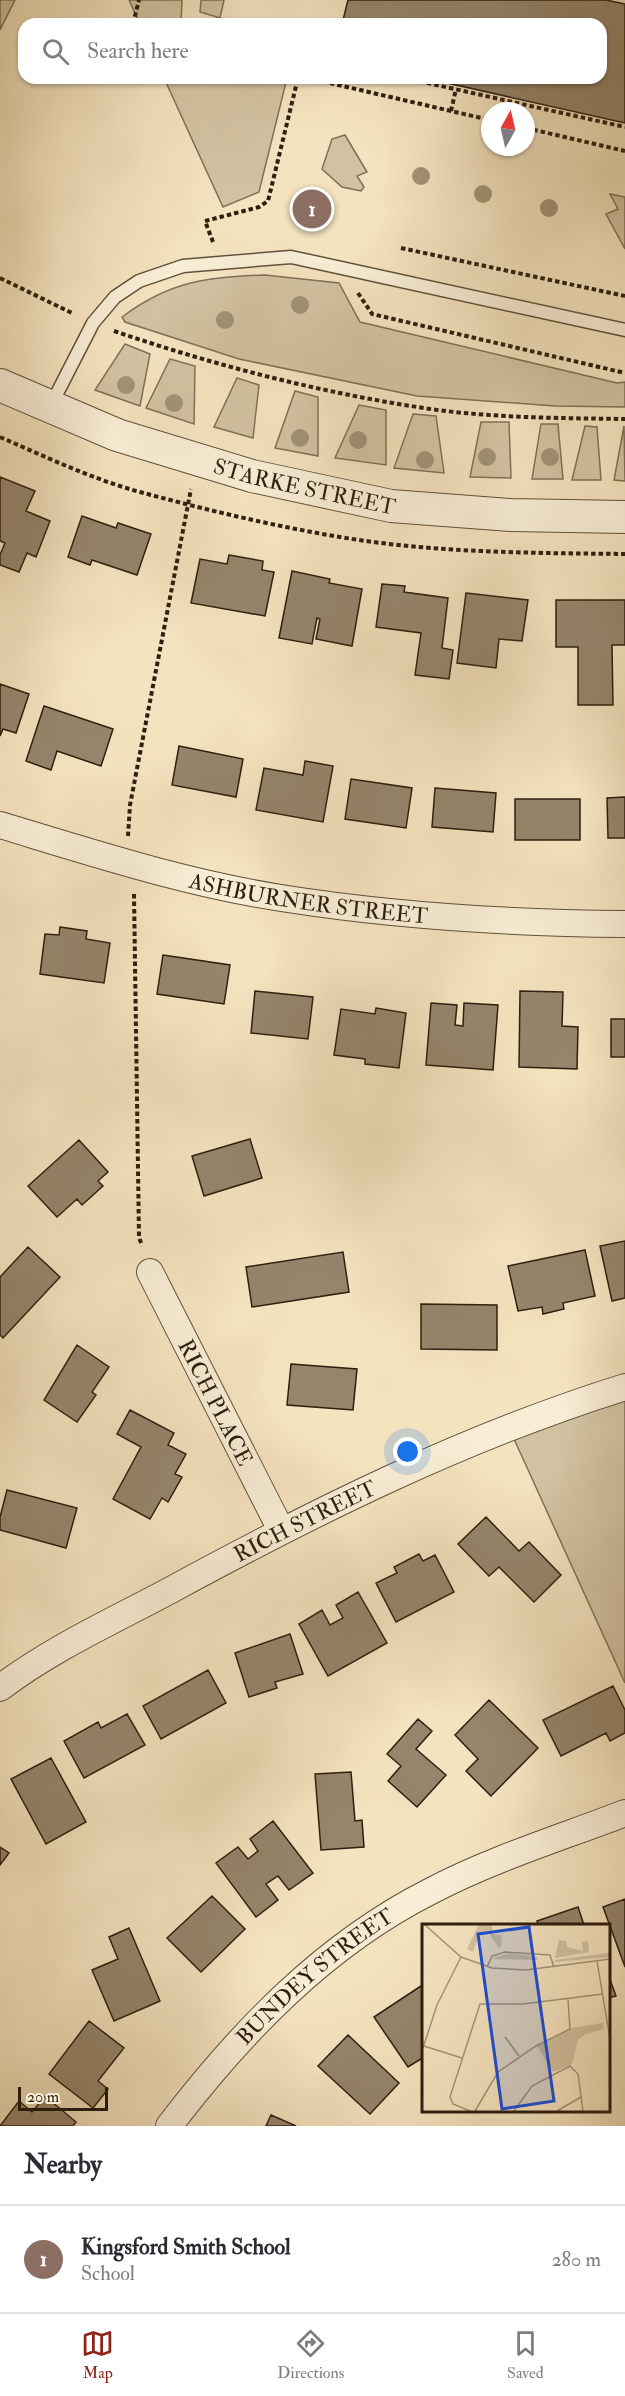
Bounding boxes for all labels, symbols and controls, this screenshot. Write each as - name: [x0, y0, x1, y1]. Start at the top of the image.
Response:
- search box: [18, 18, 607, 84]
- icon: search: [39, 35, 72, 68]
- text: Search here: [87, 37, 189, 65]
- north arrow: [481, 102, 535, 156]
- pin: 1: [292, 186, 332, 232]
- street label: STARKE STREET: [210, 452, 399, 522]
- street label: ASHBURNER STREET: [185, 867, 430, 930]
- street label: RICH PLACE: [171, 1335, 259, 1471]
- your location: [393, 1437, 422, 1466]
- street label: RICH STREET: [229, 1474, 381, 1569]
- street label: BUNDEY STREET: [231, 1902, 399, 2051]
- inset map: [422, 1924, 610, 2111]
- scale bar: [18, 2084, 108, 2112]
- text: 20 m: [27, 2087, 59, 2107]
- text: Nearby: [24, 2149, 102, 2181]
- text: Kingsford Smith School: [81, 2233, 291, 2261]
- text: 1: [40, 2247, 47, 2272]
- text: 280 m: [551, 2247, 601, 2272]
- text: School: [81, 2261, 135, 2286]
- tab: Map: [81, 2327, 114, 2383]
- tab: Directions: [277, 2327, 344, 2383]
- tab: Saved: [507, 2327, 544, 2383]

